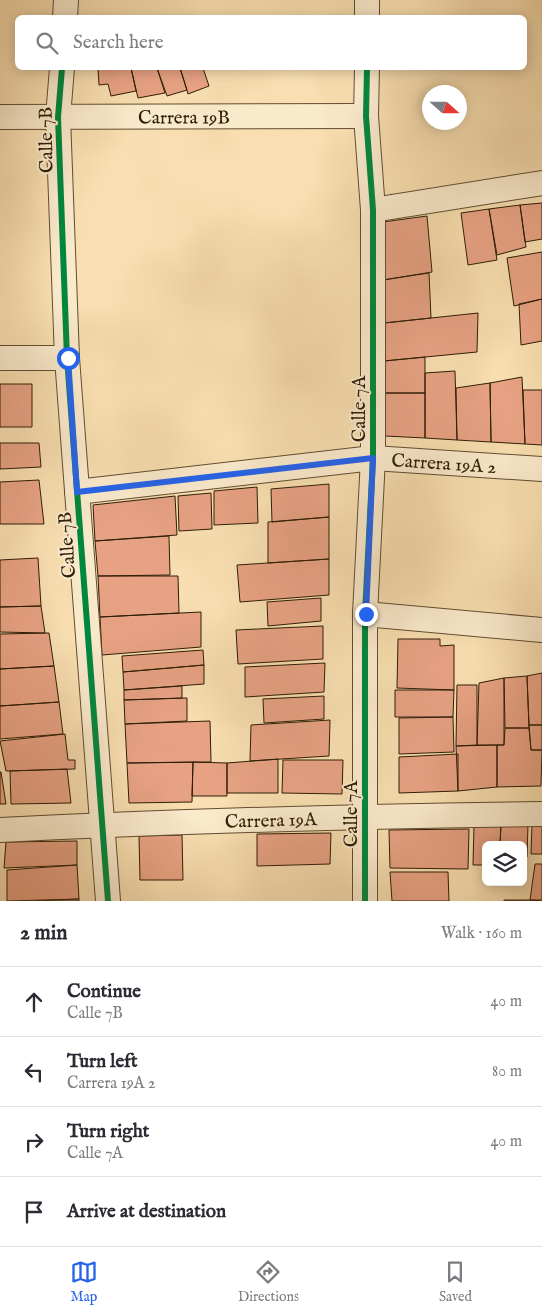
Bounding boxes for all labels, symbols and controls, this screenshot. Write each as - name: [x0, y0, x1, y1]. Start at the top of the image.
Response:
- search box: [15, 15, 527, 70]
- icon: search: [33, 29, 61, 57]
- text: Search here: [73, 31, 164, 55]
- north arrow: [422, 85, 467, 130]
- street label: Carrera 19B: [138, 106, 230, 131]
- street label: Calle 7B: [34, 107, 60, 173]
- route start: [57, 347, 80, 370]
- street label: Calle 7A: [348, 374, 372, 442]
- street label: Carrera 19A 2: [391, 449, 497, 480]
- street label: Calle 7B: [54, 511, 82, 579]
- route end: [355, 603, 378, 626]
- street label: Calle 7A: [340, 779, 364, 847]
- street label: Carrera 19A: [224, 808, 318, 835]
- map controls: [482, 841, 527, 886]
- button: layers: [482, 841, 527, 886]
- text: 2 min: [20, 920, 67, 947]
- text: Walk · 160 m: [441, 924, 522, 944]
- text: Continue: [67, 980, 141, 1004]
- icon: ahead: [20, 988, 48, 1016]
- text: 40 m: [490, 992, 522, 1012]
- text: Calle 7B: [67, 1004, 123, 1024]
- text: Turn left: [67, 1050, 138, 1074]
- icon: left: [20, 1058, 48, 1086]
- text: 80 m: [492, 1062, 522, 1082]
- text: Carrera 19A 2: [67, 1074, 155, 1094]
- text: Turn right: [67, 1120, 149, 1144]
- icon: right: [20, 1128, 48, 1156]
- text: 40 m: [490, 1132, 522, 1152]
- text: Calle 7A: [67, 1144, 123, 1164]
- icon: arrive: [20, 1198, 48, 1226]
- text: Arrive at destination: [67, 1200, 226, 1224]
- tab: Map: [70, 1258, 98, 1306]
- tab: Directions: [238, 1258, 299, 1306]
- tab: Saved: [439, 1258, 472, 1306]

